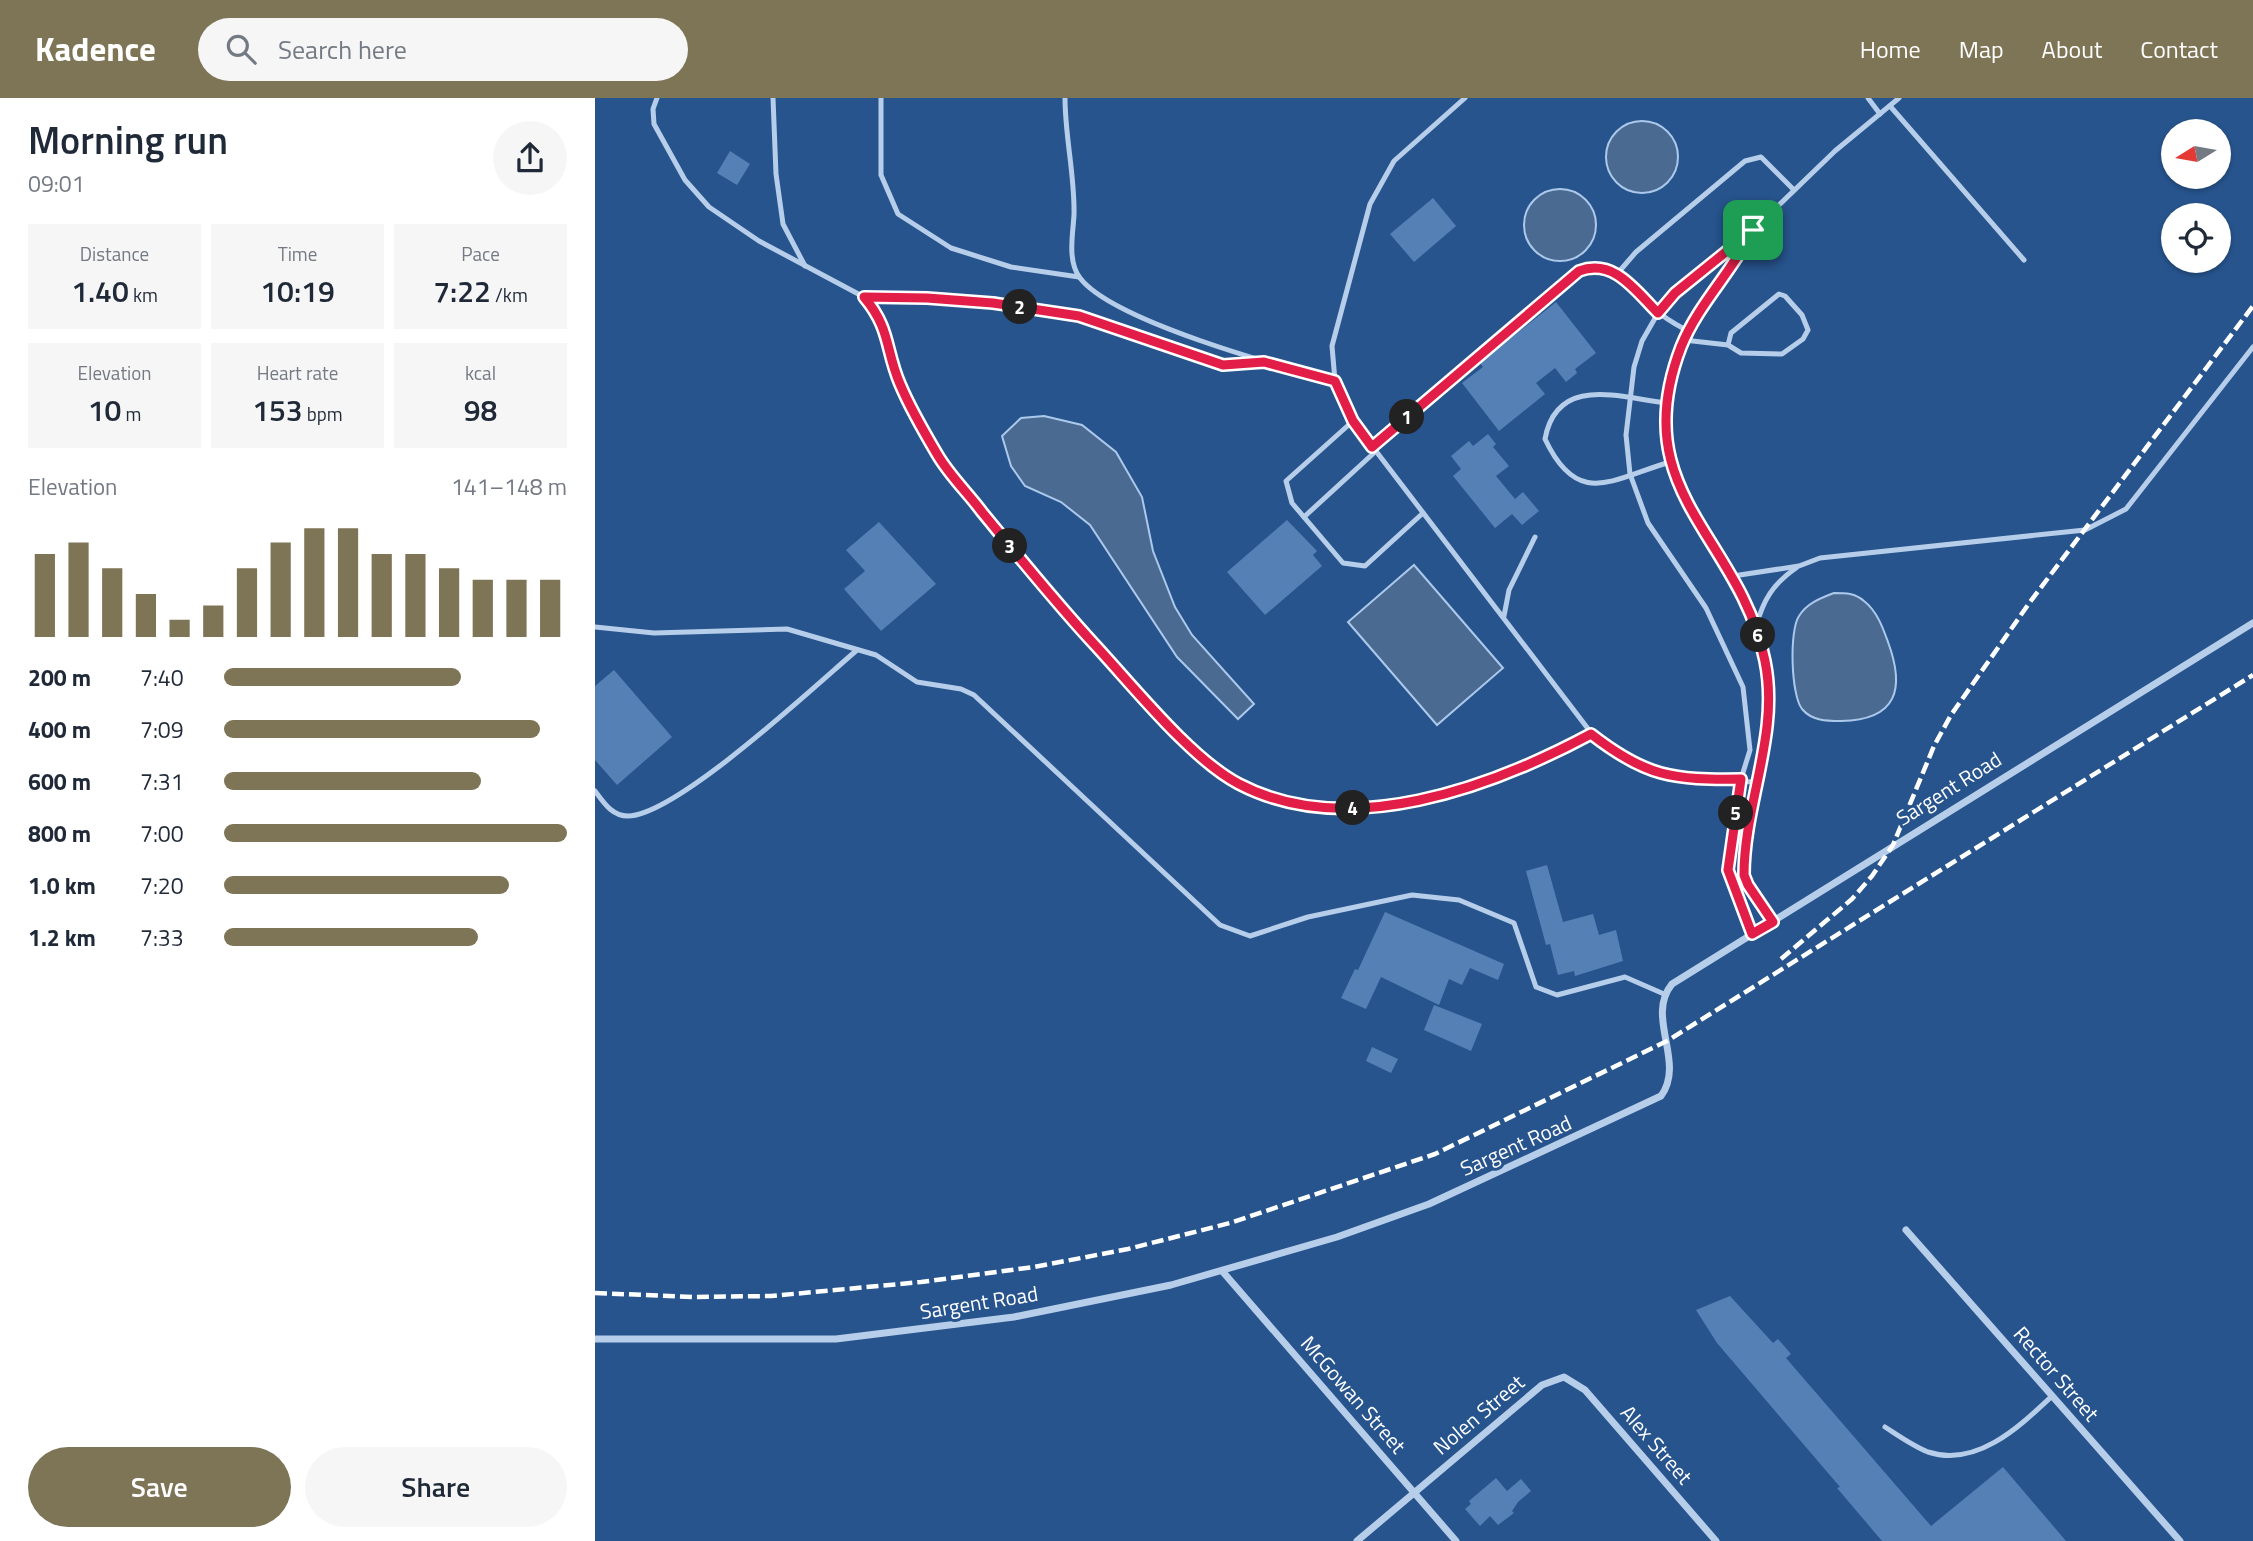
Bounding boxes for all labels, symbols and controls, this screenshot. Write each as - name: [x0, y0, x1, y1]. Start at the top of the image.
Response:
- search box: [198, 18, 688, 81]
- text: Kadence: [35, 24, 156, 74]
- icon: search: [222, 30, 260, 68]
- text: Search here: [278, 30, 407, 69]
- text: Home: [1860, 31, 1921, 67]
- text: Map: [1959, 31, 2004, 67]
- text: About: [2042, 31, 2102, 67]
- text: Contact: [2140, 31, 2218, 67]
- text: Morning run: [28, 111, 228, 169]
- north arrow: [2161, 119, 2231, 189]
- map controls: [2161, 119, 2231, 273]
- button: share: [493, 121, 567, 195]
- text: 09:01: [28, 166, 85, 201]
- pin: [1723, 200, 1783, 260]
- button: locate: [2161, 203, 2231, 273]
- icon: arrive: [1734, 211, 1772, 249]
- text: Distance: [80, 239, 149, 268]
- text: Time: [278, 239, 317, 268]
- text: Pace: [461, 239, 500, 268]
- text: 1.40: [71, 268, 129, 314]
- text: 10:19: [260, 268, 335, 314]
- text: 7:22: [433, 268, 491, 314]
- text: km: [129, 280, 158, 309]
- text: /km: [491, 280, 528, 309]
- pin: 2: [1003, 290, 1037, 325]
- text: 2: [1014, 292, 1025, 321]
- text: Elevation: [78, 358, 151, 387]
- text: Heart rate: [257, 358, 338, 387]
- text: kcal: [465, 358, 496, 387]
- text: 10: [88, 387, 121, 433]
- text: 153: [252, 387, 303, 433]
- text: 98: [464, 387, 497, 433]
- text: m: [121, 399, 141, 428]
- text: bpm: [303, 399, 343, 428]
- pin: 1: [1389, 400, 1425, 434]
- text: 1: [1401, 402, 1412, 431]
- text: Elevation: [28, 469, 117, 504]
- text: 141–148 m: [451, 469, 567, 504]
- pin: 3: [993, 528, 1027, 564]
- text: 3: [1004, 531, 1015, 560]
- pin: 6: [1741, 618, 1775, 652]
- text: 6: [1752, 620, 1763, 649]
- text: 200 m: [28, 660, 91, 695]
- text: 7:40: [140, 660, 184, 695]
- text: 400 m: [28, 712, 91, 747]
- text: 7:09: [140, 712, 184, 747]
- street label: Sargent Road: [1889, 743, 2007, 833]
- text: 600 m: [28, 764, 91, 799]
- text: 7:31: [140, 764, 184, 799]
- pin: 4: [1335, 790, 1371, 826]
- text: 4: [1347, 793, 1358, 822]
- pin: 5: [1719, 796, 1753, 830]
- text: 5: [1730, 798, 1741, 827]
- text: 800 m: [28, 816, 91, 851]
- text: 7:00: [140, 816, 184, 851]
- text: 1.0 km: [28, 868, 96, 903]
- text: 7:20: [140, 868, 184, 903]
- text: 1.2 km: [28, 920, 96, 955]
- text: 7:33: [140, 920, 184, 955]
- street label: Sargent Road: [1455, 1106, 1576, 1184]
- street label: Sargent Road: [918, 1277, 1040, 1327]
- street label: Rector Street: [2006, 1319, 2108, 1428]
- street label: McGowan Street: [1293, 1328, 1414, 1461]
- street label: Nolen Street: [1426, 1366, 1532, 1462]
- street label: Alex Street: [1613, 1398, 1701, 1492]
- button: Save: [28, 1447, 291, 1527]
- button: Share: [305, 1447, 567, 1527]

